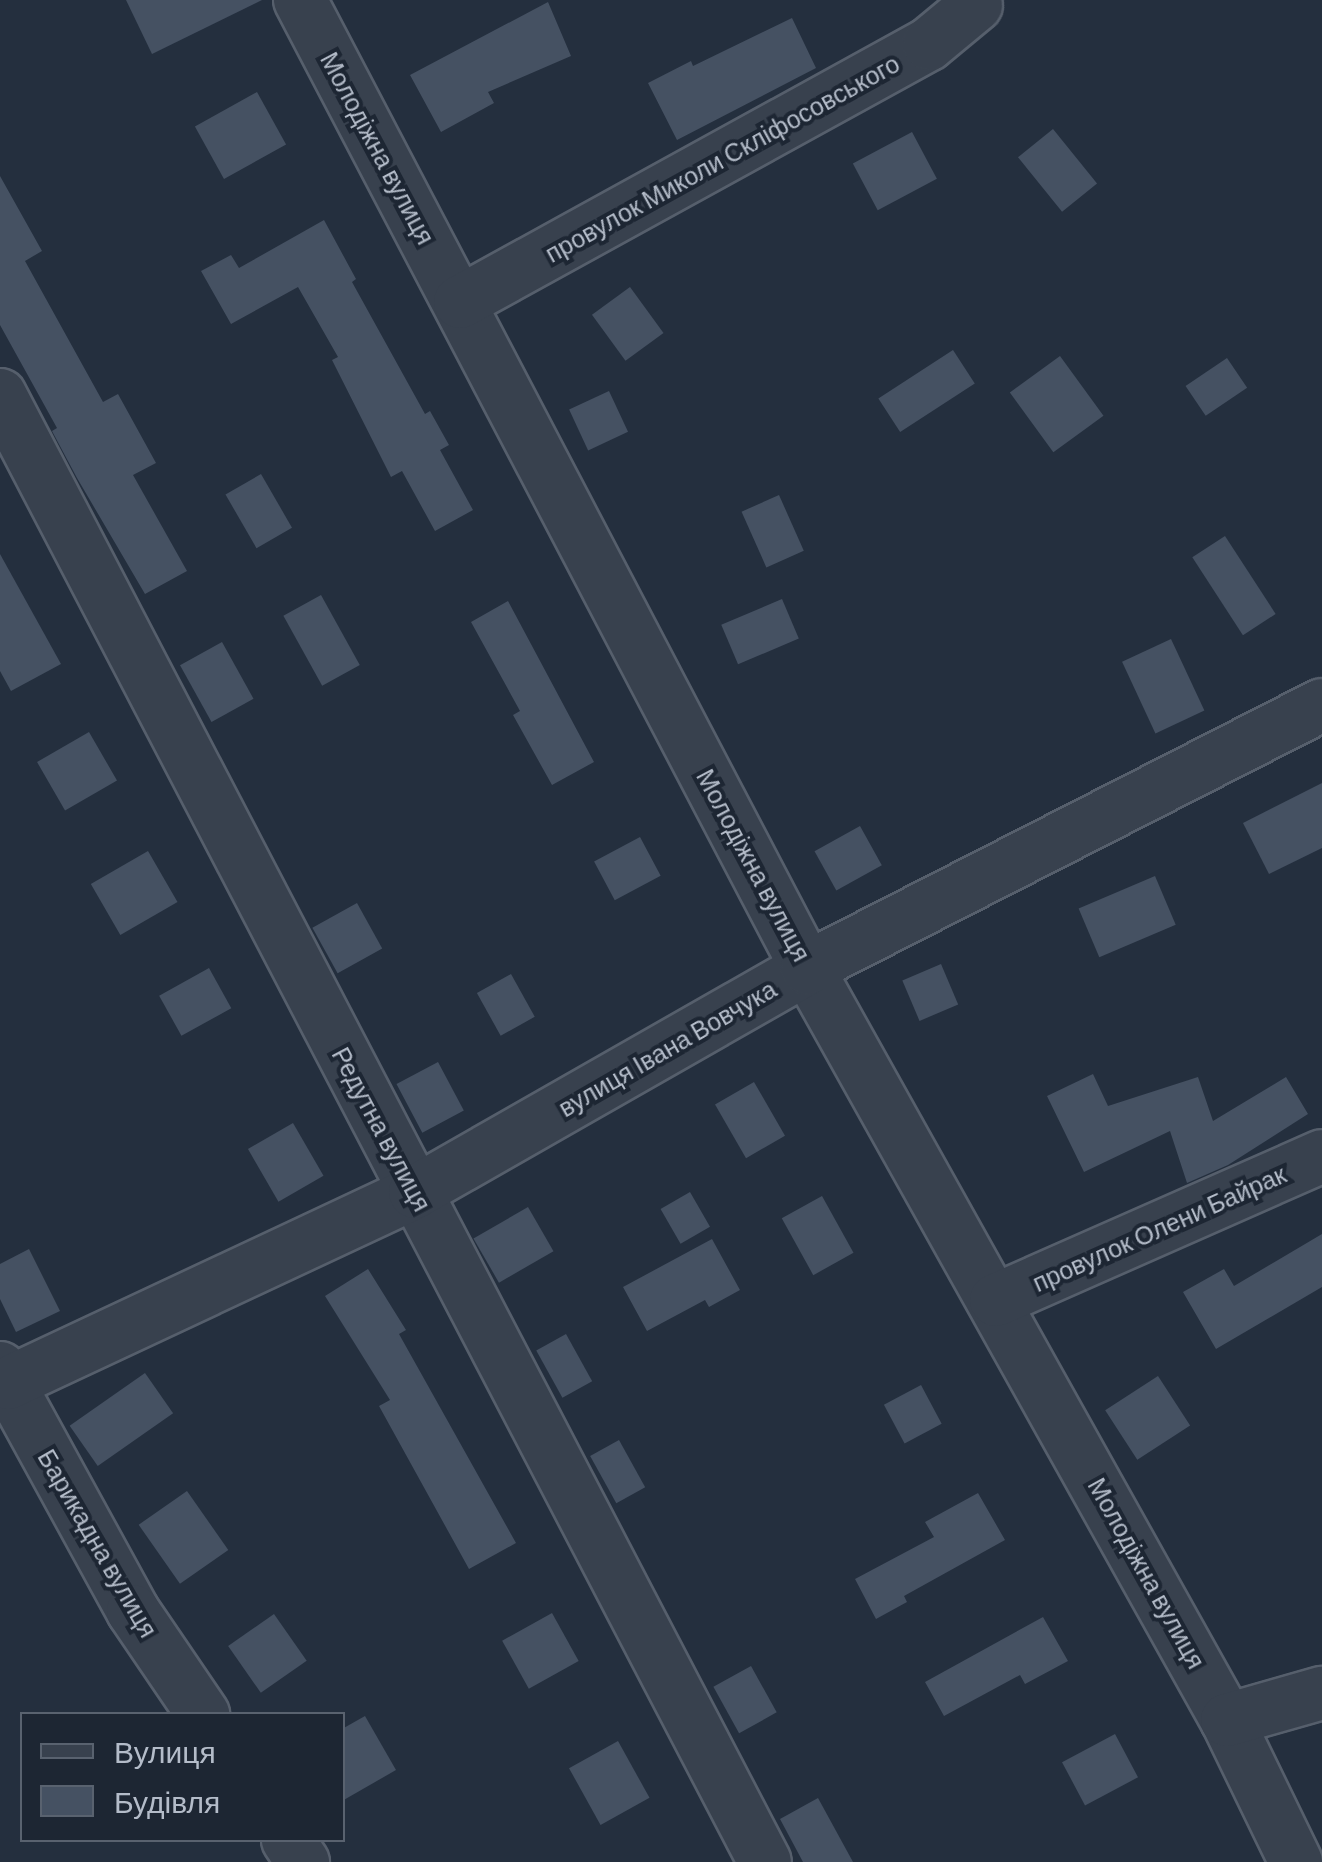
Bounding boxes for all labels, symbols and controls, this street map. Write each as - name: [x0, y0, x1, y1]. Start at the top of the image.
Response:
- street label: Молодіжна вулиця: [315, 47, 441, 249]
- street label: провулок Миколи Скліфосовського: [540, 48, 904, 268]
- street label: Молодіжна вулиця: [691, 764, 817, 966]
- street label: вулиця Івана Вовчука: [553, 973, 781, 1123]
- street label: Редутна вулиця: [326, 1042, 438, 1216]
- street label: провулок Олени Байрак: [1028, 1159, 1290, 1297]
- street label: Барикадна вулиця: [32, 1444, 164, 1642]
- street label: Молодіжна вулиця: [1082, 1472, 1212, 1674]
- legend: [20, 1712, 345, 1842]
- text: Вулиця: [114, 1733, 216, 1769]
- text: Будівля: [114, 1783, 220, 1819]

